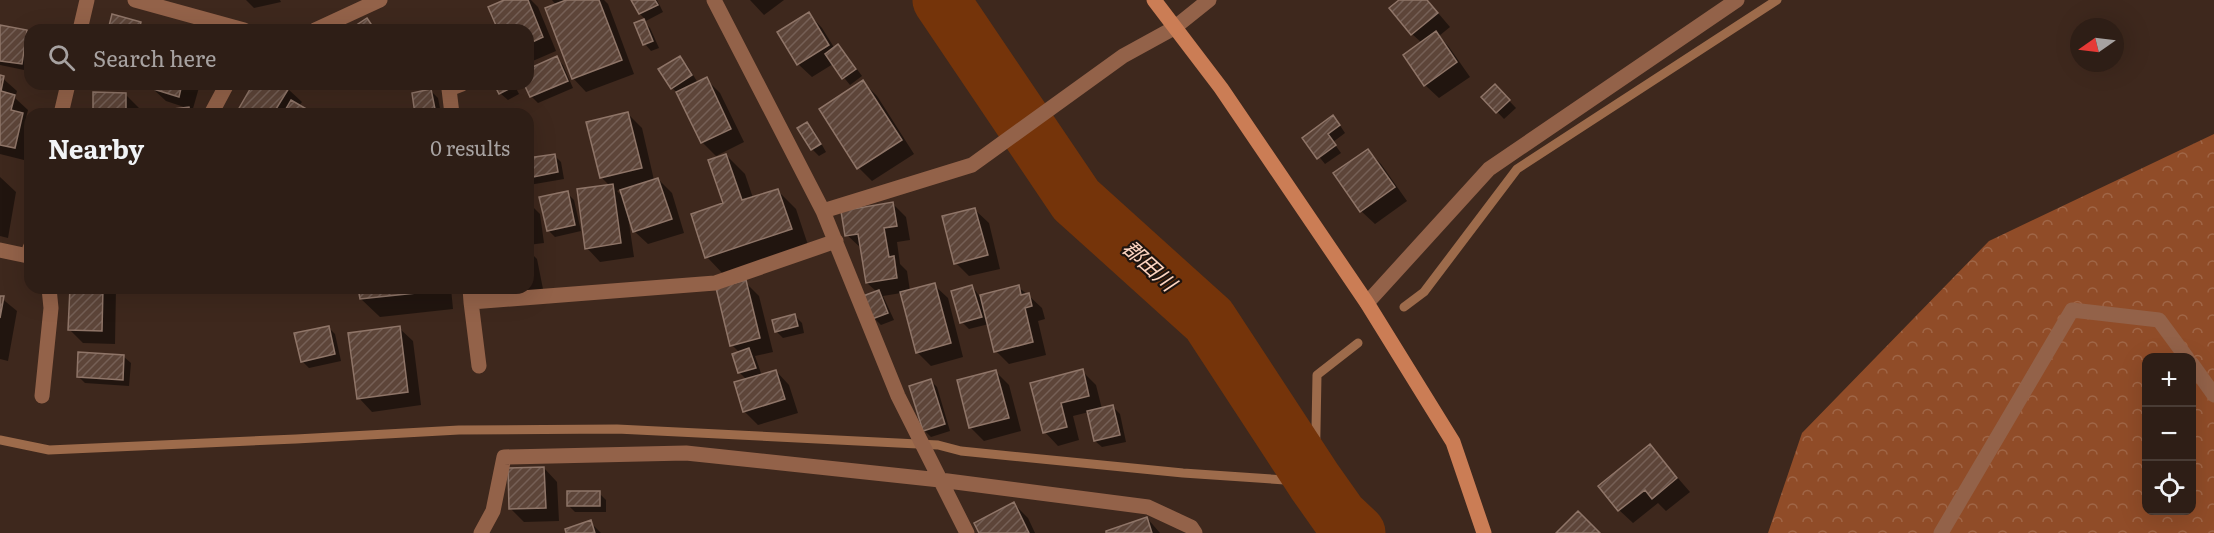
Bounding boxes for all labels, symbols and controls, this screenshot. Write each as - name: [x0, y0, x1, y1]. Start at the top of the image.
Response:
- north arrow: [2070, 18, 2124, 72]
- search box: [24, 24, 534, 90]
- icon: search: [45, 41, 78, 74]
- text: Search here: [93, 41, 216, 74]
- text: Nearby: [48, 128, 144, 167]
- text: 0 results: [430, 132, 510, 162]
- water label: 郡田川: [1117, 232, 1186, 298]
- map controls: [2142, 353, 2196, 515]
- button: +: [2142, 353, 2196, 407]
- button: −: [2142, 407, 2196, 461]
- button: locate: [2142, 461, 2196, 515]

